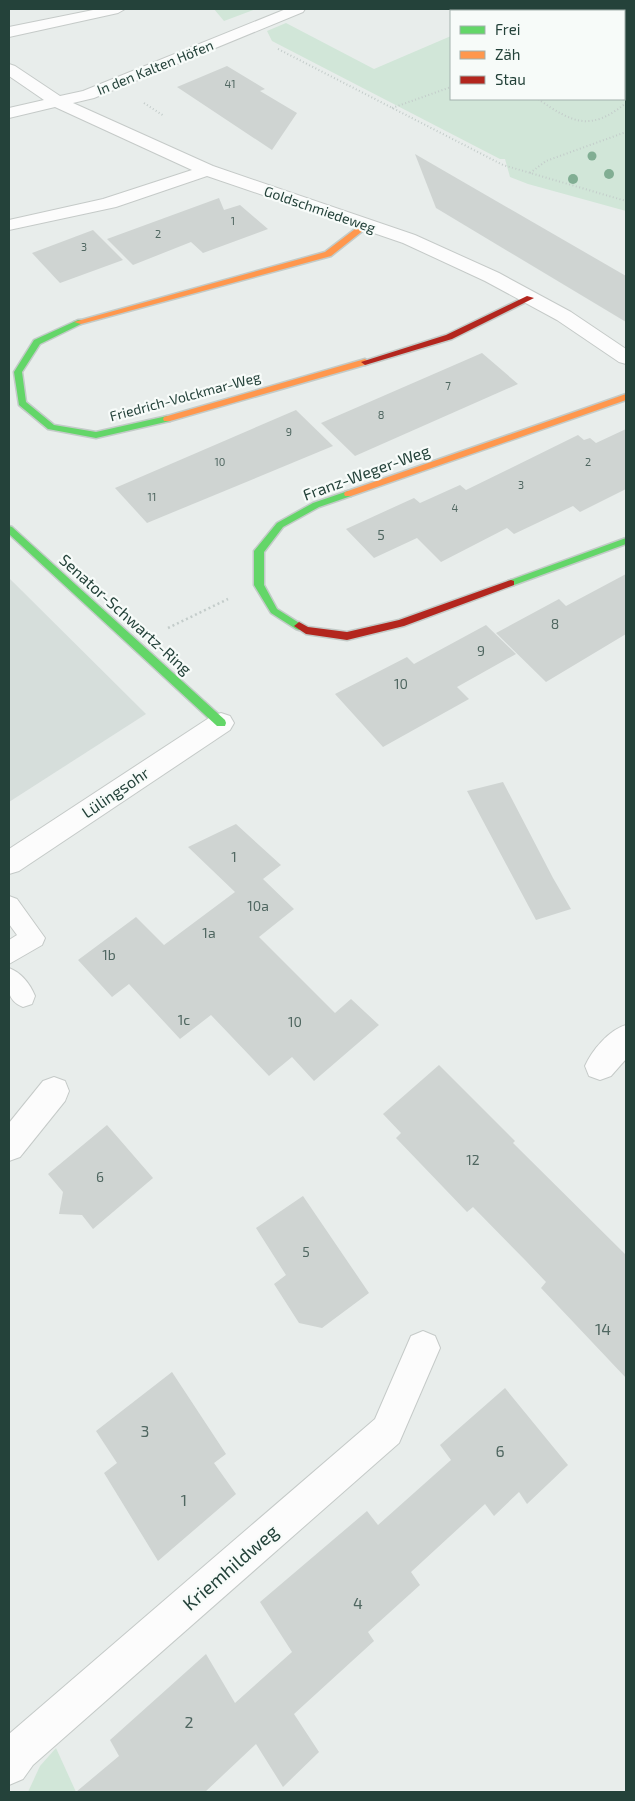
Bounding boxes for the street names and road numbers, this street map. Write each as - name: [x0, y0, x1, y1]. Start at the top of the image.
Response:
- street label: In den Kalten Höfen: [94, 36, 216, 98]
- street label: Goldschmiedeweg: [262, 182, 378, 236]
- street label: Friedrich-Volckmar-Weg: [108, 368, 262, 424]
- street label: Franz-Weger-Weg: [300, 440, 432, 504]
- street label: Senator-Schwartz-Ring: [56, 550, 196, 678]
- street label: Lülingsohr: [78, 762, 153, 821]
- street label: Kriemhildweg: [178, 1519, 283, 1615]

